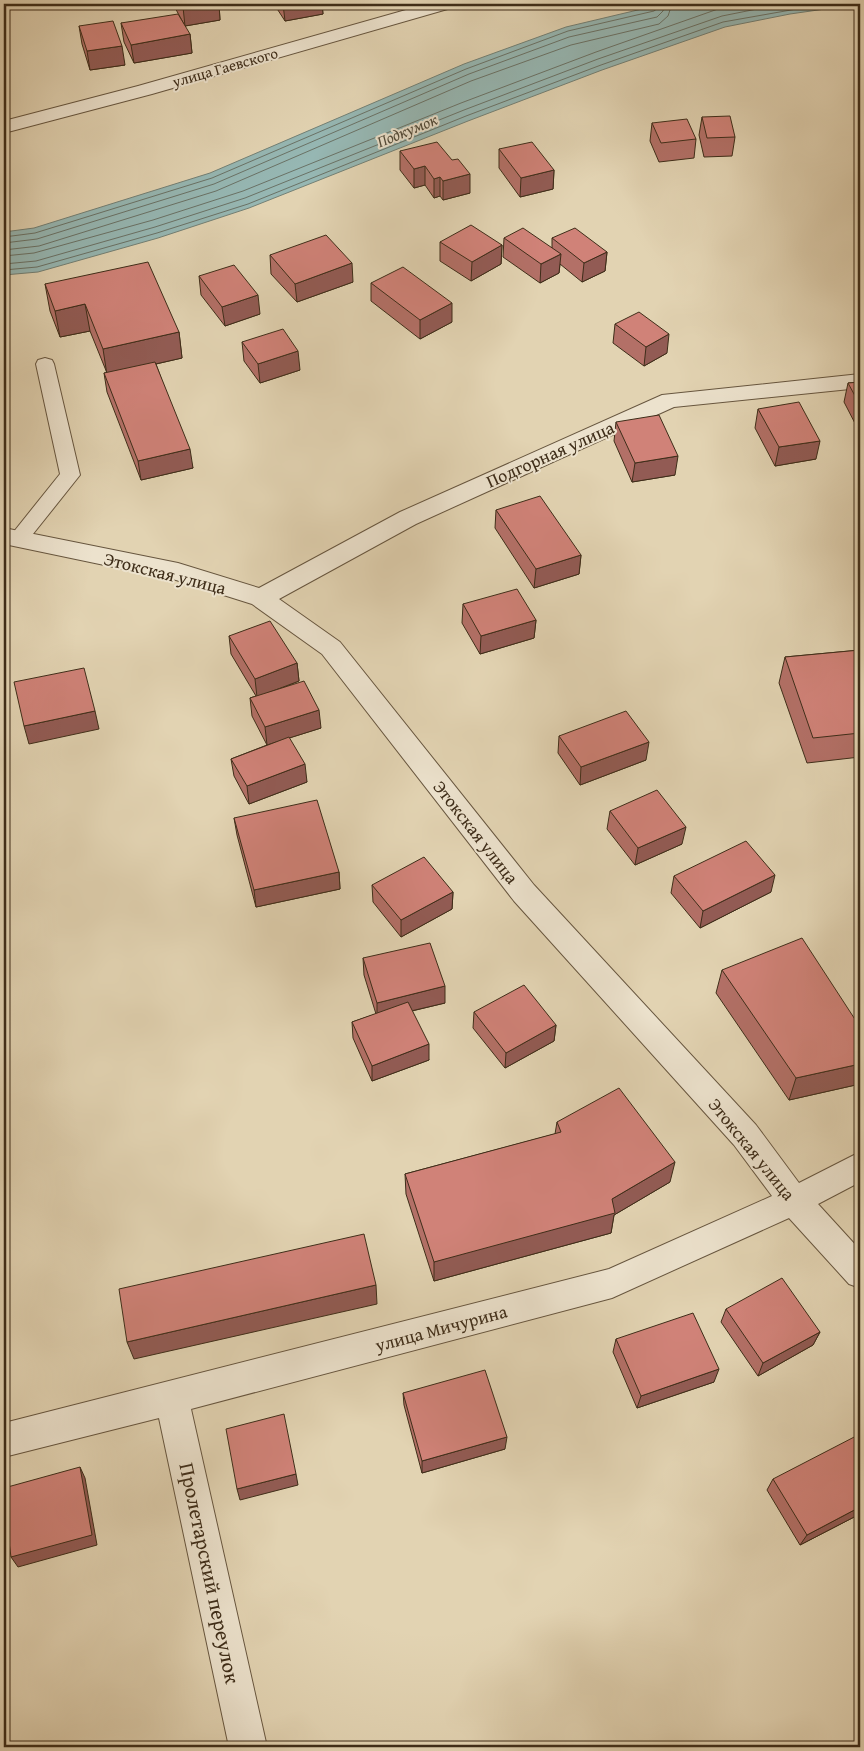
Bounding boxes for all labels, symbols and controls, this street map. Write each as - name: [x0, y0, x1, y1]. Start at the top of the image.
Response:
- street label: улица Гаевского: [169, 42, 280, 92]
- water label: Подкумок: [373, 107, 441, 153]
- street label: Подгорная улица: [482, 413, 619, 494]
- street label: Этокская улица: [101, 545, 229, 601]
- street label: Этокская улица: [427, 774, 525, 890]
- street label: Этокская улица: [702, 1092, 802, 1206]
- street label: улица Мичурина: [371, 1297, 510, 1359]
- street label: Пролетарский переулок: [171, 1460, 249, 1686]

